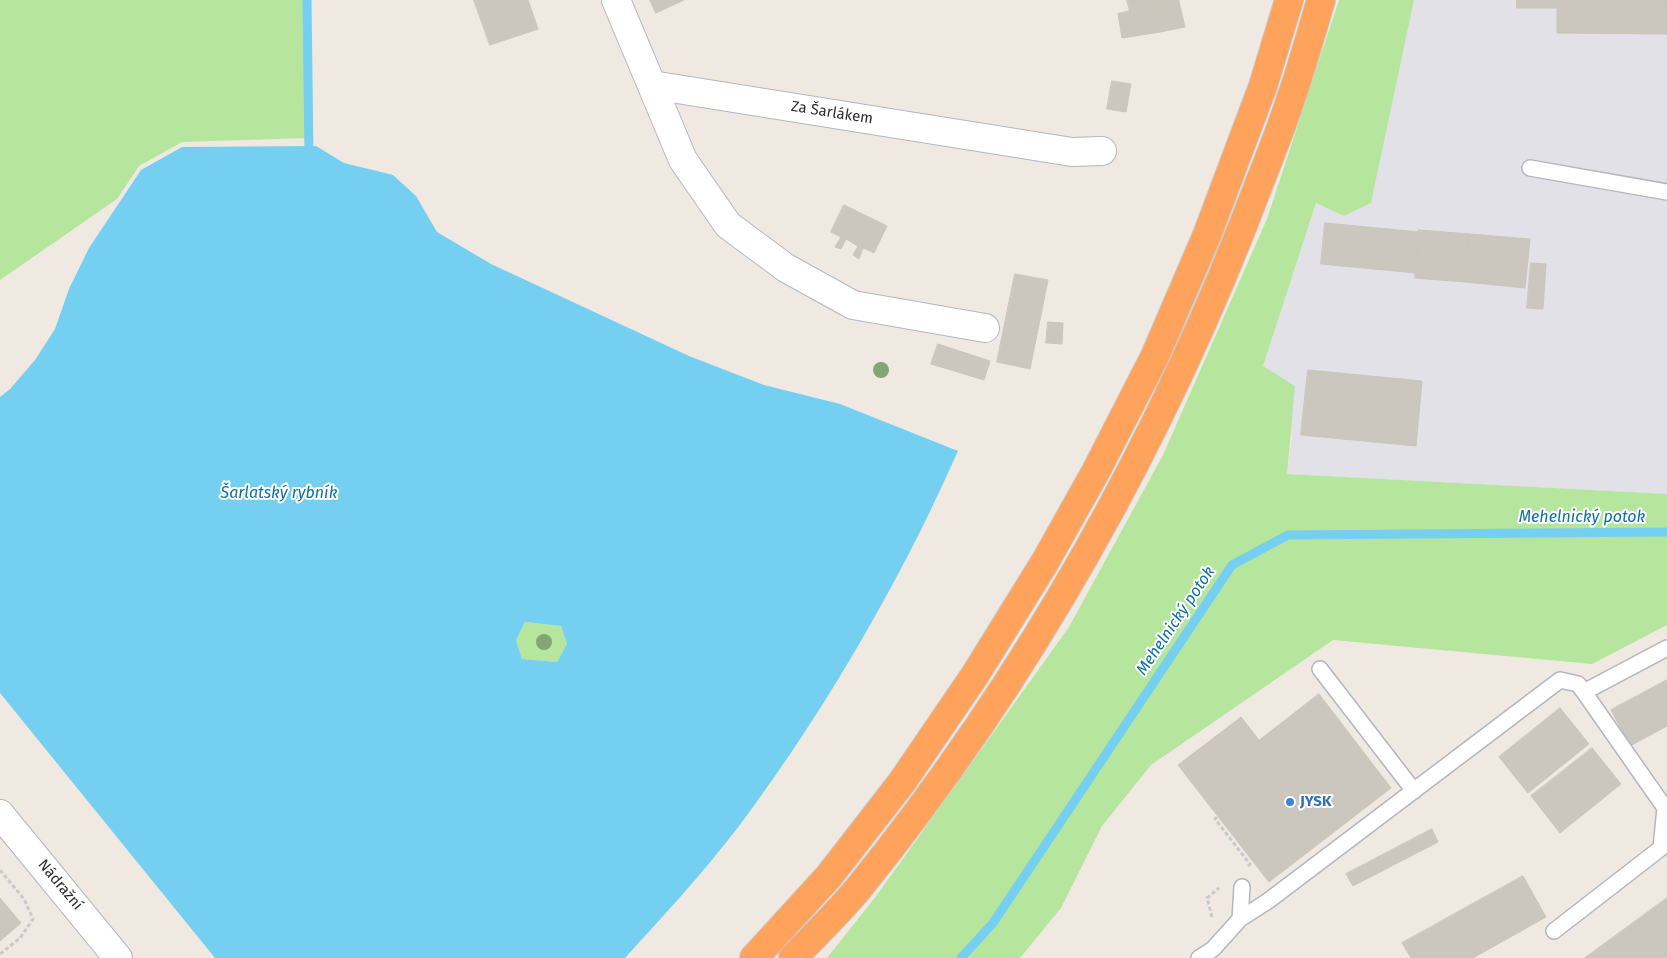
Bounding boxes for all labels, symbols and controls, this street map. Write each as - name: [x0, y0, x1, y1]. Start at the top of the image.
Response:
- street label: Za Šarlákem: [790, 98, 874, 128]
- water label: Šarlatský rybník: [221, 484, 337, 504]
- water label: Mehelnický potok: [1519, 508, 1645, 528]
- water label: Mehelnický potok: [1133, 563, 1219, 679]
- place label: JYSK: [1300, 793, 1331, 811]
- marker: JYSK: [1284, 796, 1296, 808]
- street label: Nádražní: [34, 856, 86, 914]

